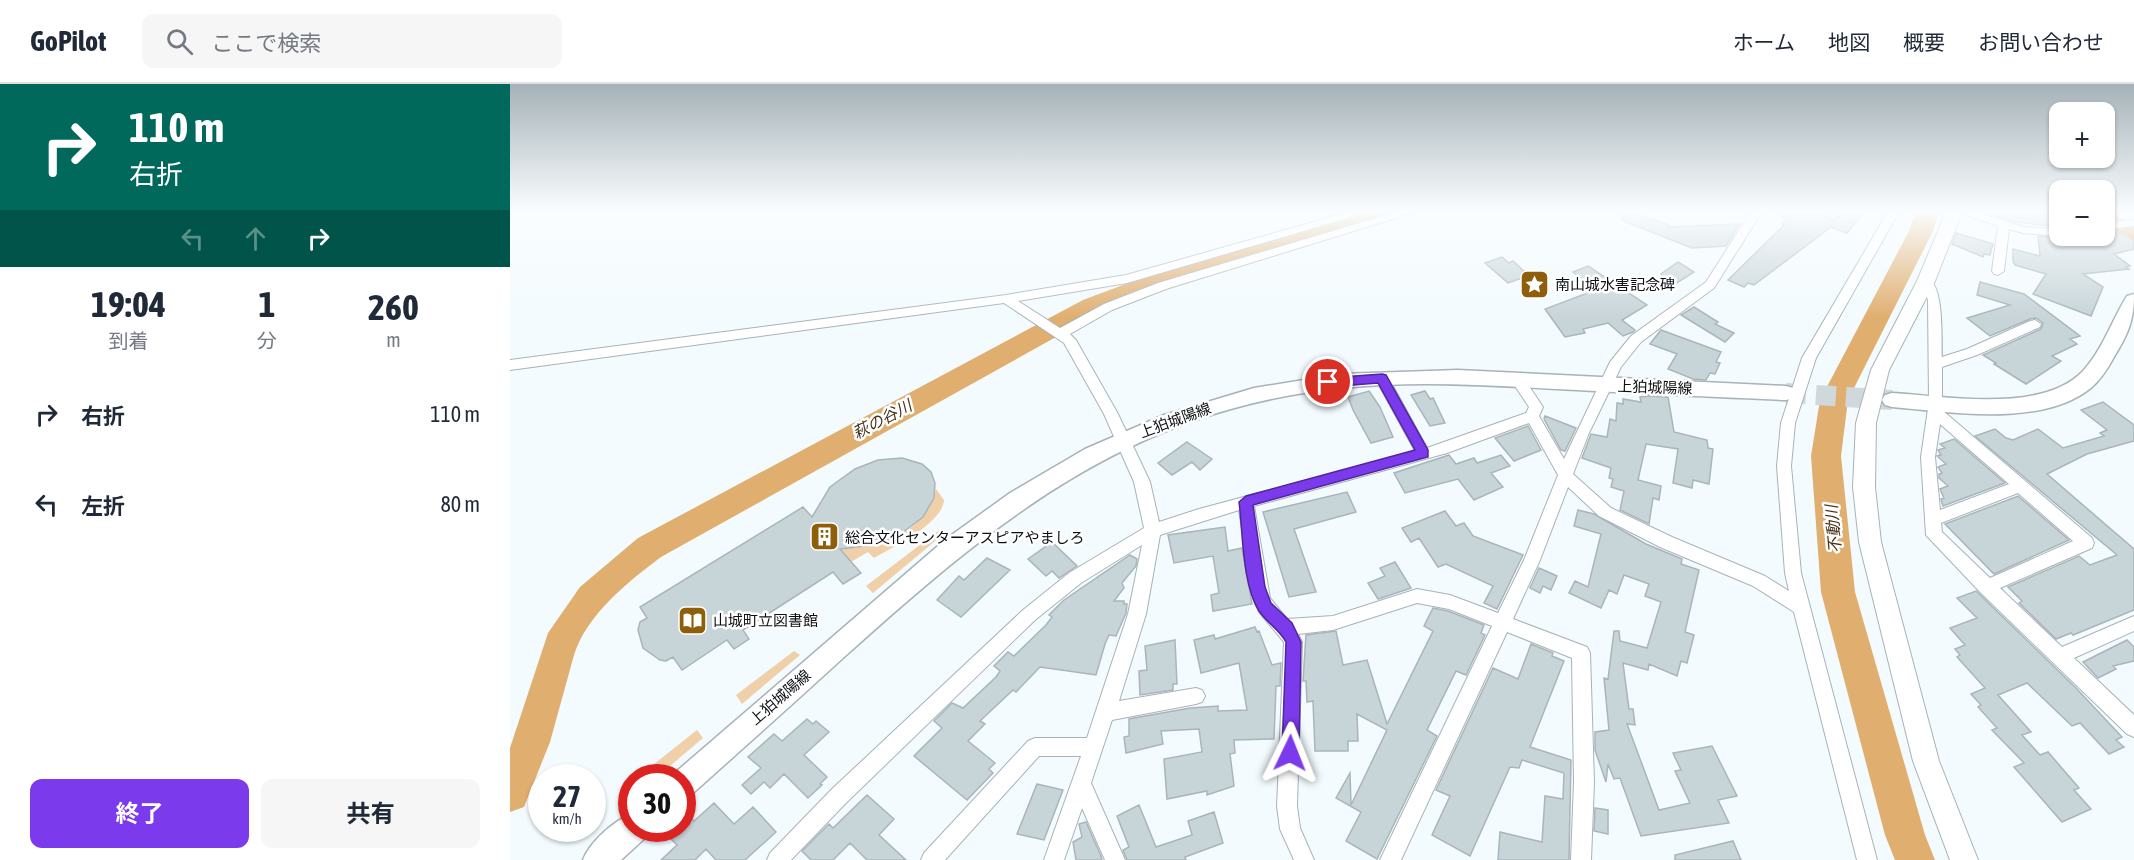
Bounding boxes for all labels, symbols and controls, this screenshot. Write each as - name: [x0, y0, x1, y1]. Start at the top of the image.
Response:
- search box: [142, 14, 562, 68]
- text: GoPilot: [30, 25, 106, 57]
- icon: search: [163, 25, 196, 58]
- text: ここで検索: [211, 30, 321, 56]
- text: ホーム: [1733, 30, 1795, 54]
- text: 地図: [1828, 30, 1870, 54]
- text: 概要: [1903, 30, 1945, 54]
- text: お問い合わせ: [1978, 30, 2104, 54]
- map controls: [2049, 102, 2115, 246]
- button: +: [2049, 102, 2115, 168]
- text: 110 m: [129, 103, 224, 151]
- icon: right: [30, 108, 108, 186]
- text: 右折: [129, 159, 183, 190]
- button: −: [2049, 180, 2115, 246]
- icon: left: [176, 222, 209, 255]
- icon: ahead: [239, 222, 272, 255]
- icon: right: [302, 222, 335, 255]
- place icon: 南山城水害記念碑: [1518, 268, 1550, 300]
- place label: 南山城水害記念碑: [1555, 276, 1675, 293]
- text: 19:04: [91, 283, 166, 325]
- text: 1: [259, 283, 275, 325]
- text: 260: [368, 286, 419, 328]
- text: m: [386, 328, 401, 351]
- text: 到着: [109, 329, 149, 352]
- text: 分: [257, 329, 277, 352]
- pin: [1302, 356, 1353, 407]
- icon: arrive: [1311, 365, 1344, 398]
- street label: 上狛城陽線: [1617, 377, 1693, 397]
- water label: 萩の谷川: [850, 395, 916, 442]
- icon: right: [30, 398, 63, 431]
- street label: 上狛城陽線: [1137, 399, 1213, 441]
- text: 110 m: [430, 401, 480, 427]
- text: 右折: [81, 403, 125, 429]
- icon: left: [30, 488, 63, 521]
- text: 80 m: [440, 491, 480, 517]
- text: 左折: [81, 493, 125, 519]
- water label: 不動川: [1822, 502, 1844, 554]
- building icon: 総合文化センターアスピアやましろ: [808, 521, 840, 553]
- place label: 総合文化センターアスピアやましろ: [845, 529, 1084, 546]
- library icon: 山城町立図書館: [676, 604, 708, 636]
- place label: 山城町立図書館: [713, 612, 818, 629]
- street label: 上狛城陽線: [746, 666, 814, 728]
- position arrow: [1258, 721, 1322, 785]
- speed limit sign: 30: [618, 764, 696, 842]
- button: 終了: [30, 779, 249, 848]
- button: 共有: [261, 779, 480, 848]
- text: 27: [553, 779, 581, 813]
- text: km/h: [552, 810, 582, 827]

